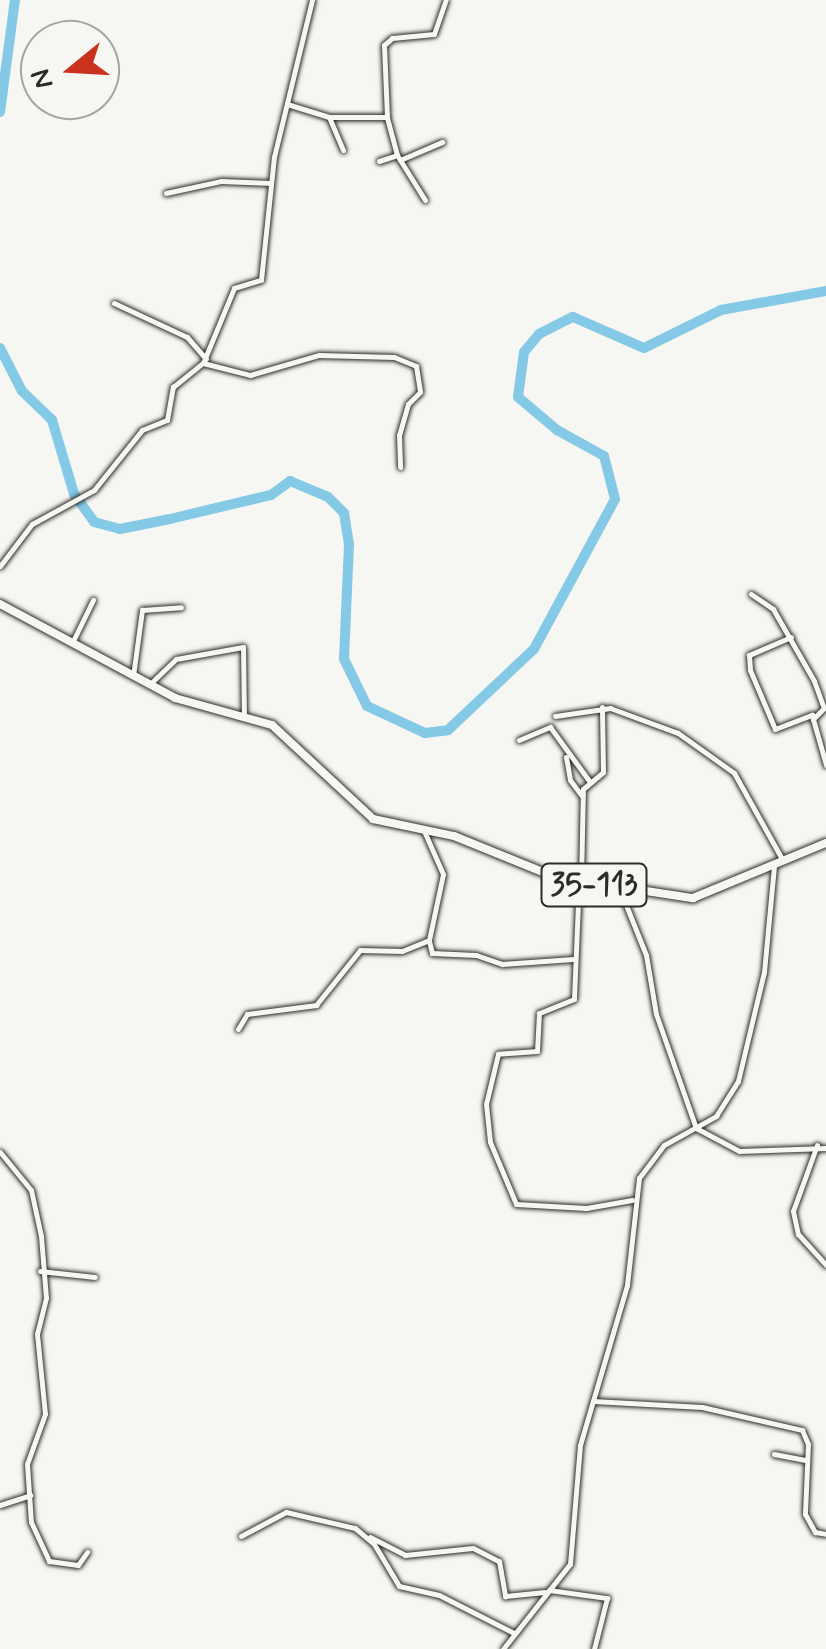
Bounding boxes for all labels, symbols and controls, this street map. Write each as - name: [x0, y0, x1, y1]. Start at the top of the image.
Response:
- north arrow: [20, 20, 120, 120]
- text: N: [22, 64, 63, 93]
- road number: 35-113: [539, 858, 649, 912]

